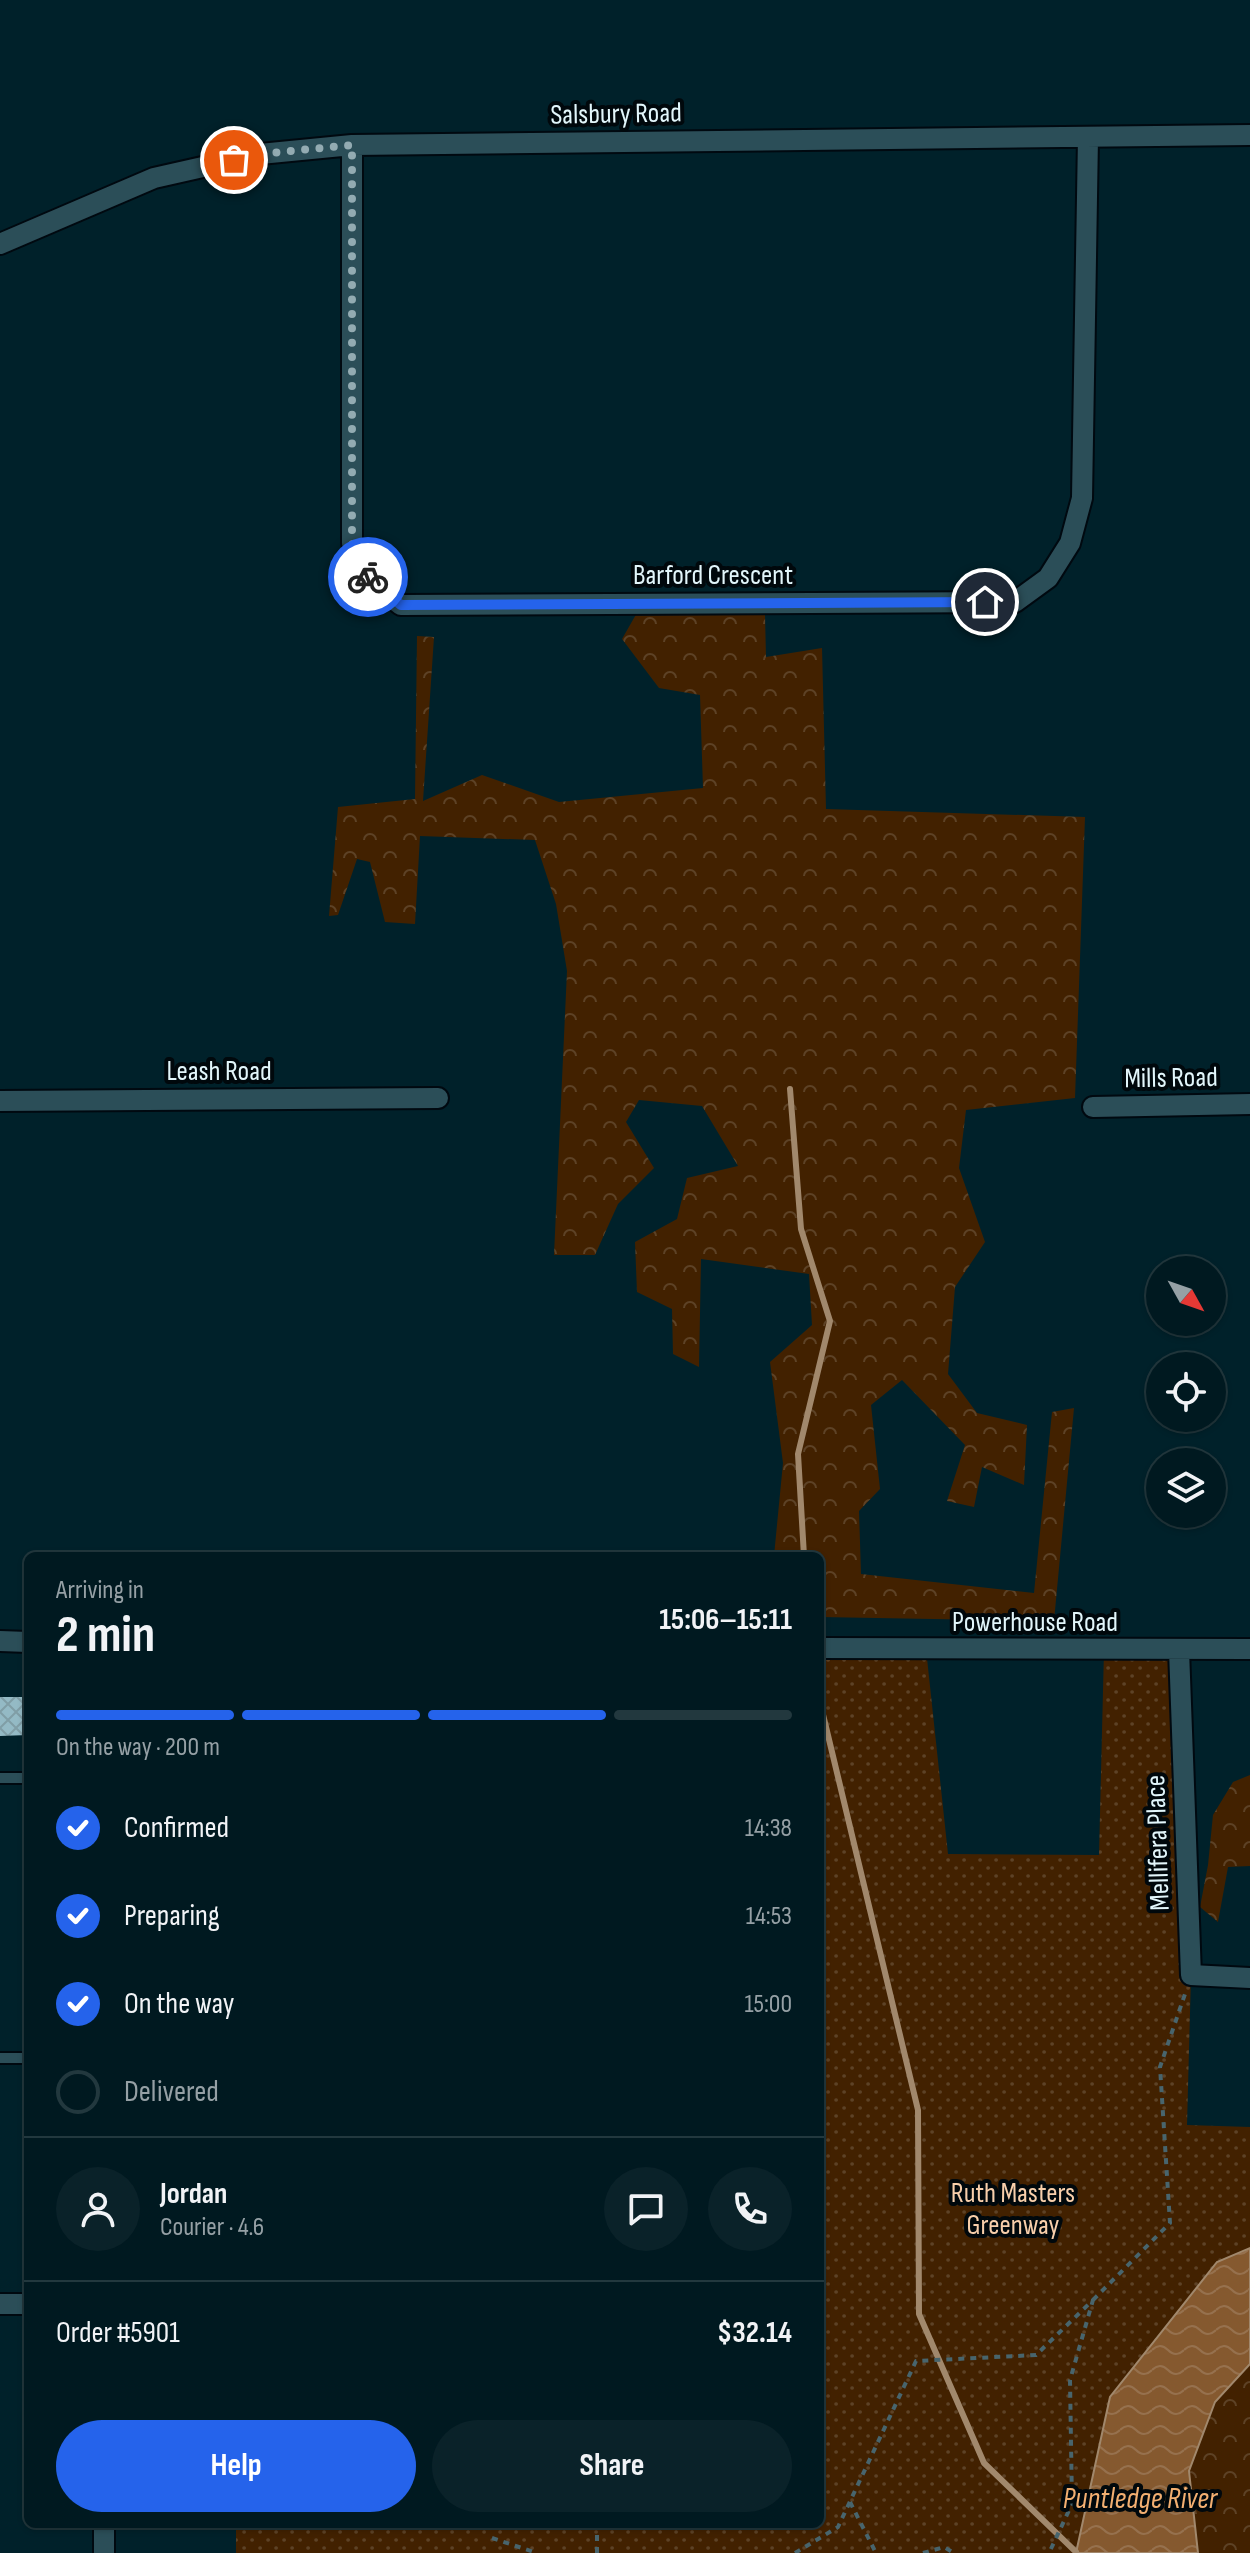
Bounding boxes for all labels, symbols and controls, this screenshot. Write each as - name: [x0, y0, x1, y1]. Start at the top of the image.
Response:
- street label: Salsbury Road: [550, 96, 682, 132]
- pin: [200, 126, 268, 194]
- icon: bag: [212, 138, 256, 182]
- courier: [328, 537, 408, 617]
- icon: bike: [346, 555, 390, 599]
- street label: Barford Crescent: [633, 559, 793, 592]
- pin: [951, 568, 1019, 636]
- icon: home: [963, 580, 1007, 624]
- street label: Leash Road: [166, 1055, 272, 1088]
- street label: Mills Road: [1124, 1061, 1218, 1095]
- north arrow: [1146, 1256, 1226, 1336]
- map controls: [1146, 1256, 1226, 1528]
- button: locate: [1146, 1352, 1226, 1432]
- button: layers: [1146, 1448, 1226, 1528]
- text: Arriving in: [56, 1575, 144, 1606]
- text: 15:06–15:11: [659, 1602, 792, 1638]
- text: 2 min: [56, 1604, 155, 1667]
- street label: Powerhouse Road: [952, 1606, 1118, 1639]
- text: On the way · 200 m: [56, 1732, 220, 1763]
- street label: Mellifera Place: [1139, 1775, 1177, 1911]
- icon: check: [56, 1806, 100, 1850]
- text: Confirmed: [124, 1810, 229, 1846]
- text: 14:38: [745, 1813, 792, 1844]
- icon: check: [56, 1894, 100, 1938]
- text: Preparing: [124, 1898, 220, 1934]
- text: 14:53: [746, 1901, 792, 1932]
- icon: check: [56, 1982, 100, 2026]
- text: On the way: [124, 1986, 234, 2022]
- text: 15:00: [744, 1989, 792, 2020]
- text: Delivered: [124, 2074, 219, 2110]
- button: person: [56, 2167, 140, 2251]
- button: chat: [604, 2167, 688, 2251]
- button: phone: [708, 2167, 792, 2251]
- text: Jordan: [160, 2176, 227, 2212]
- park label: Ruth Masters Greenway: [951, 2177, 1075, 2242]
- text: Courier · 4.6: [160, 2212, 264, 2243]
- text: Order #5901: [56, 2315, 180, 2351]
- text: $32.14: [717, 2315, 792, 2351]
- button: Help: [56, 2420, 416, 2512]
- button: Share: [432, 2420, 792, 2512]
- water label: Puntledge River: [1063, 2481, 1219, 2517]

